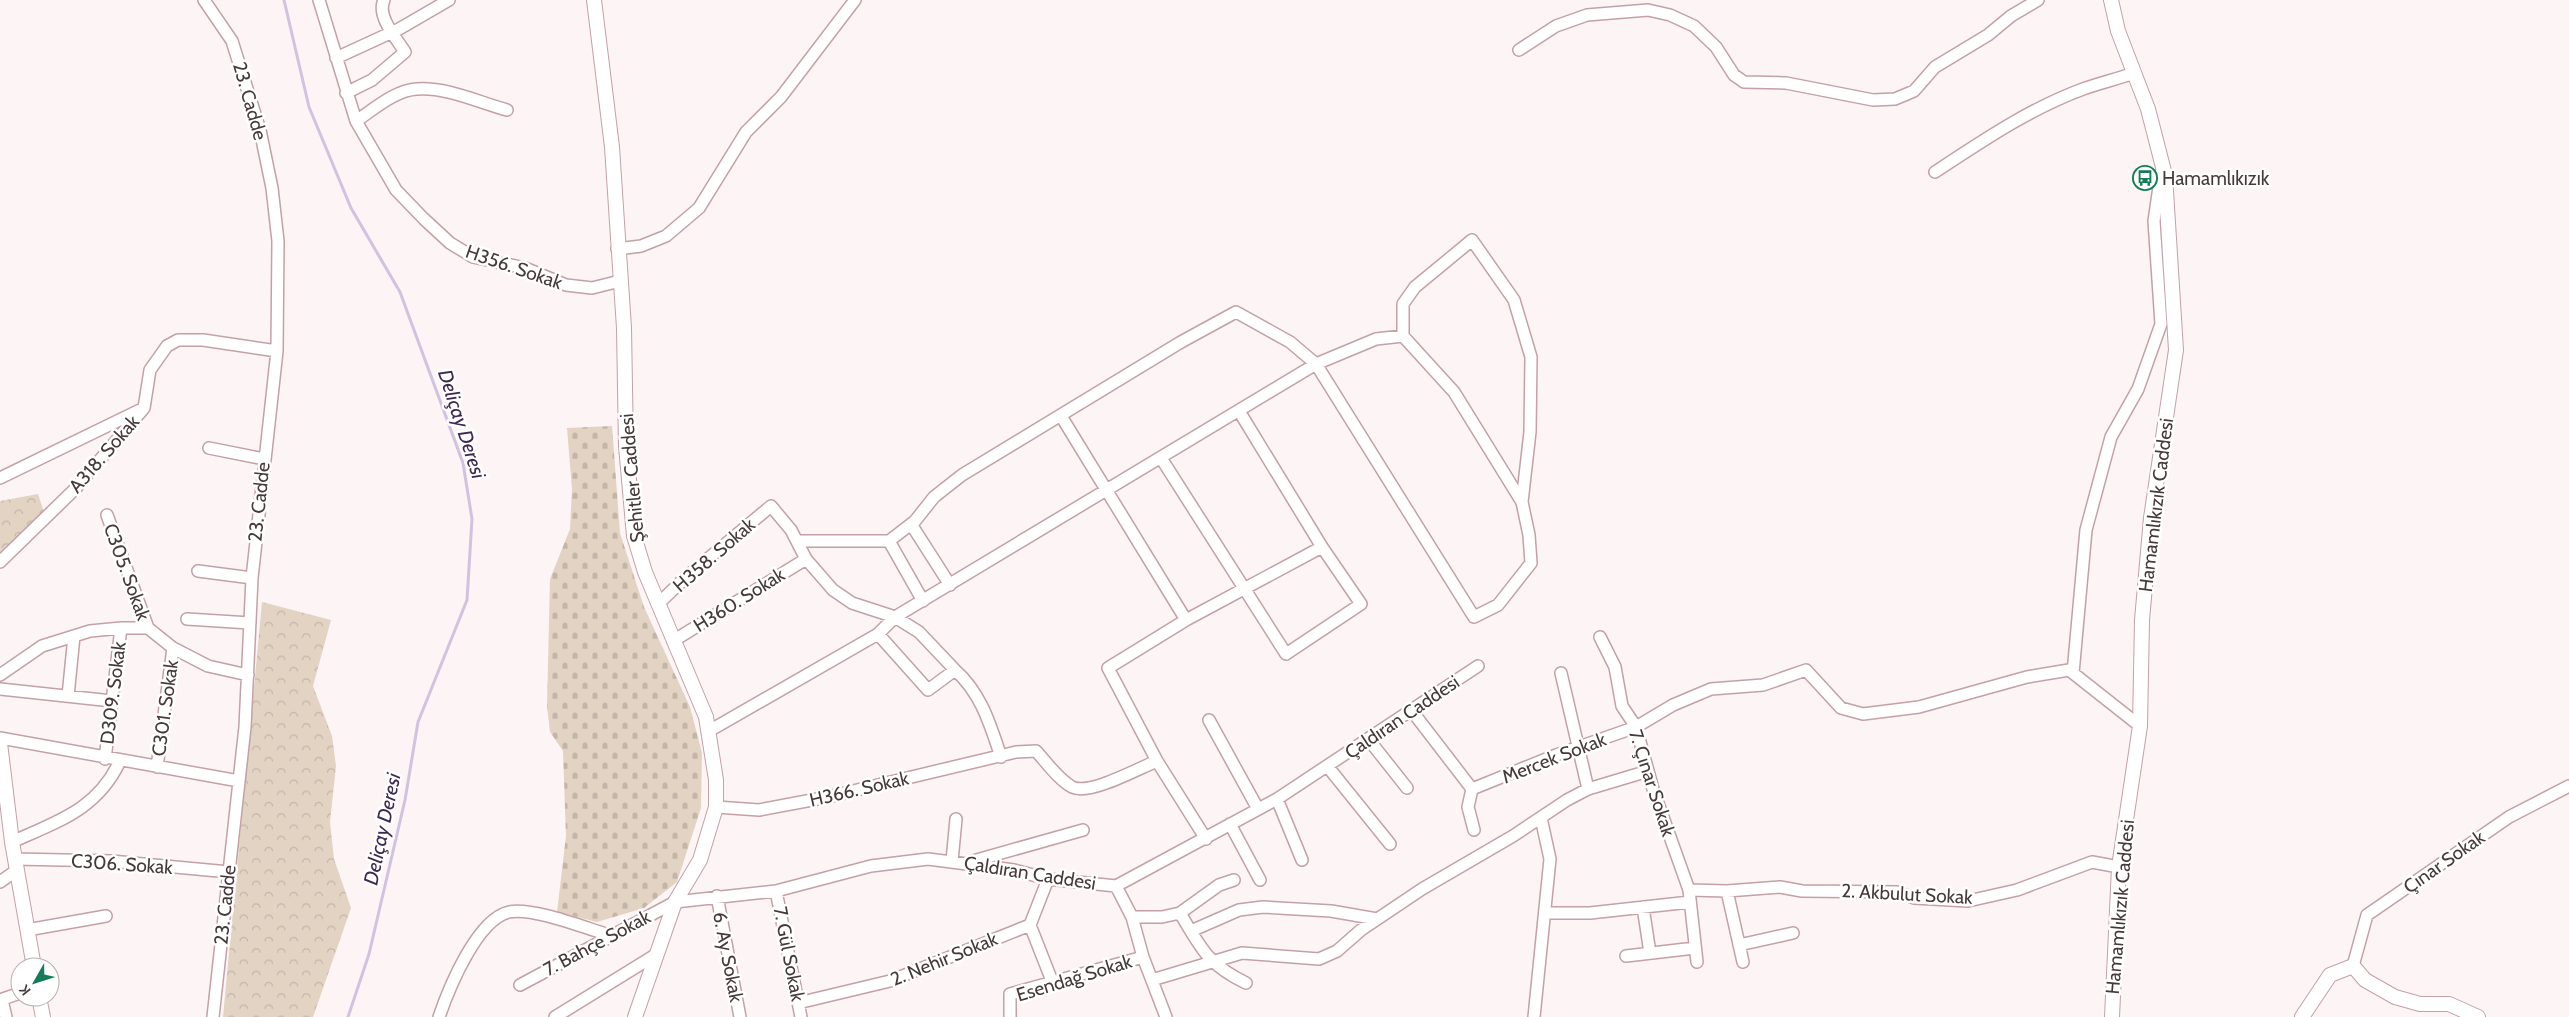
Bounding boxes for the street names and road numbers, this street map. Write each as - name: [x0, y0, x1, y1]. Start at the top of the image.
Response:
- street label: 23. Cadde: [228, 59, 272, 143]
- street label: H356. Sokak: [463, 240, 566, 294]
- street label: A318. Sokak: [64, 410, 144, 498]
- street label: Şehitler Caddesi: [615, 412, 649, 544]
- street label: Hamamlıkızık Caddesi: [2134, 417, 2178, 593]
- street label: 23. Cadde: [243, 461, 275, 543]
- street label: H358. Sokak: [668, 513, 760, 597]
- street label: C305. Sokak: [99, 520, 155, 624]
- street label: H360. Sokak: [689, 563, 789, 637]
- street label: D309. Sokak: [95, 640, 131, 746]
- street label: C301. Sokak: [147, 658, 183, 758]
- street label: Çaldıran Caddesi: [1340, 670, 1464, 764]
- street label: 7. Çınar Sokak: [1624, 727, 1680, 840]
- street label: Mercek Sokak: [1499, 728, 1610, 788]
- street label: H366. Sokak: [807, 766, 911, 812]
- street label: Hamamlıkızık Caddesi: [2101, 819, 2139, 995]
- street label: Çınar Sokak: [2399, 825, 2489, 898]
- street label: C306. Sokak: [70, 849, 174, 879]
- street label: Çaldıran Caddesi: [962, 851, 1098, 895]
- street label: 23. Cadde: [209, 864, 241, 946]
- street label: 2. Akbulut Sokak: [1841, 879, 1974, 909]
- street label: 7. Bahçe Sokak: [540, 905, 655, 981]
- street label: 7. Gül Sokak: [769, 905, 810, 1004]
- street label: 6. Ay Sokak: [708, 910, 748, 1005]
- street label: 2. Nehir Sokak: [887, 927, 1001, 991]
- street label: Esendağ Sokak: [1013, 949, 1135, 1006]

